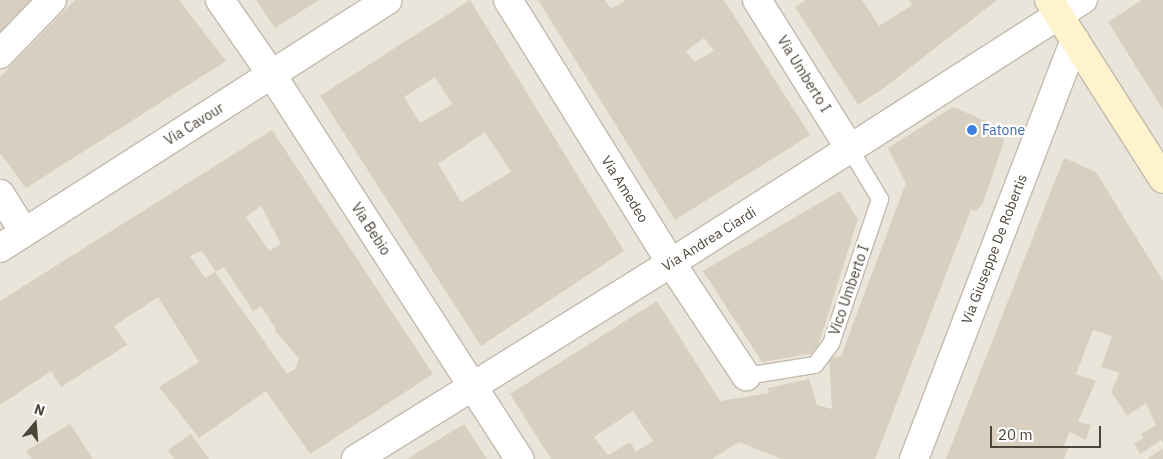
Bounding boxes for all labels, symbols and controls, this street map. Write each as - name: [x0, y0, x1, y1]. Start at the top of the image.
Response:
- street label: Via Umberto I: [774, 33, 834, 115]
- street label: Via Cavour: [161, 99, 227, 149]
- place label: Fatone: [982, 122, 1025, 138]
- marker: Fatone: [966, 124, 978, 136]
- street label: Via Amedeo: [598, 153, 652, 225]
- street label: Via Giuseppe De Robertis: [958, 172, 1030, 326]
- street label: Via Bebio: [348, 200, 394, 258]
- street label: Via Andrea Ciardi: [659, 203, 759, 275]
- street label: Vico Umberto I: [826, 243, 872, 337]
- north arrow: [10, 399, 60, 449]
- text: N: [32, 400, 47, 420]
- scale bar: [993, 416, 1104, 448]
- text: 20 m: [998, 425, 1033, 444]

